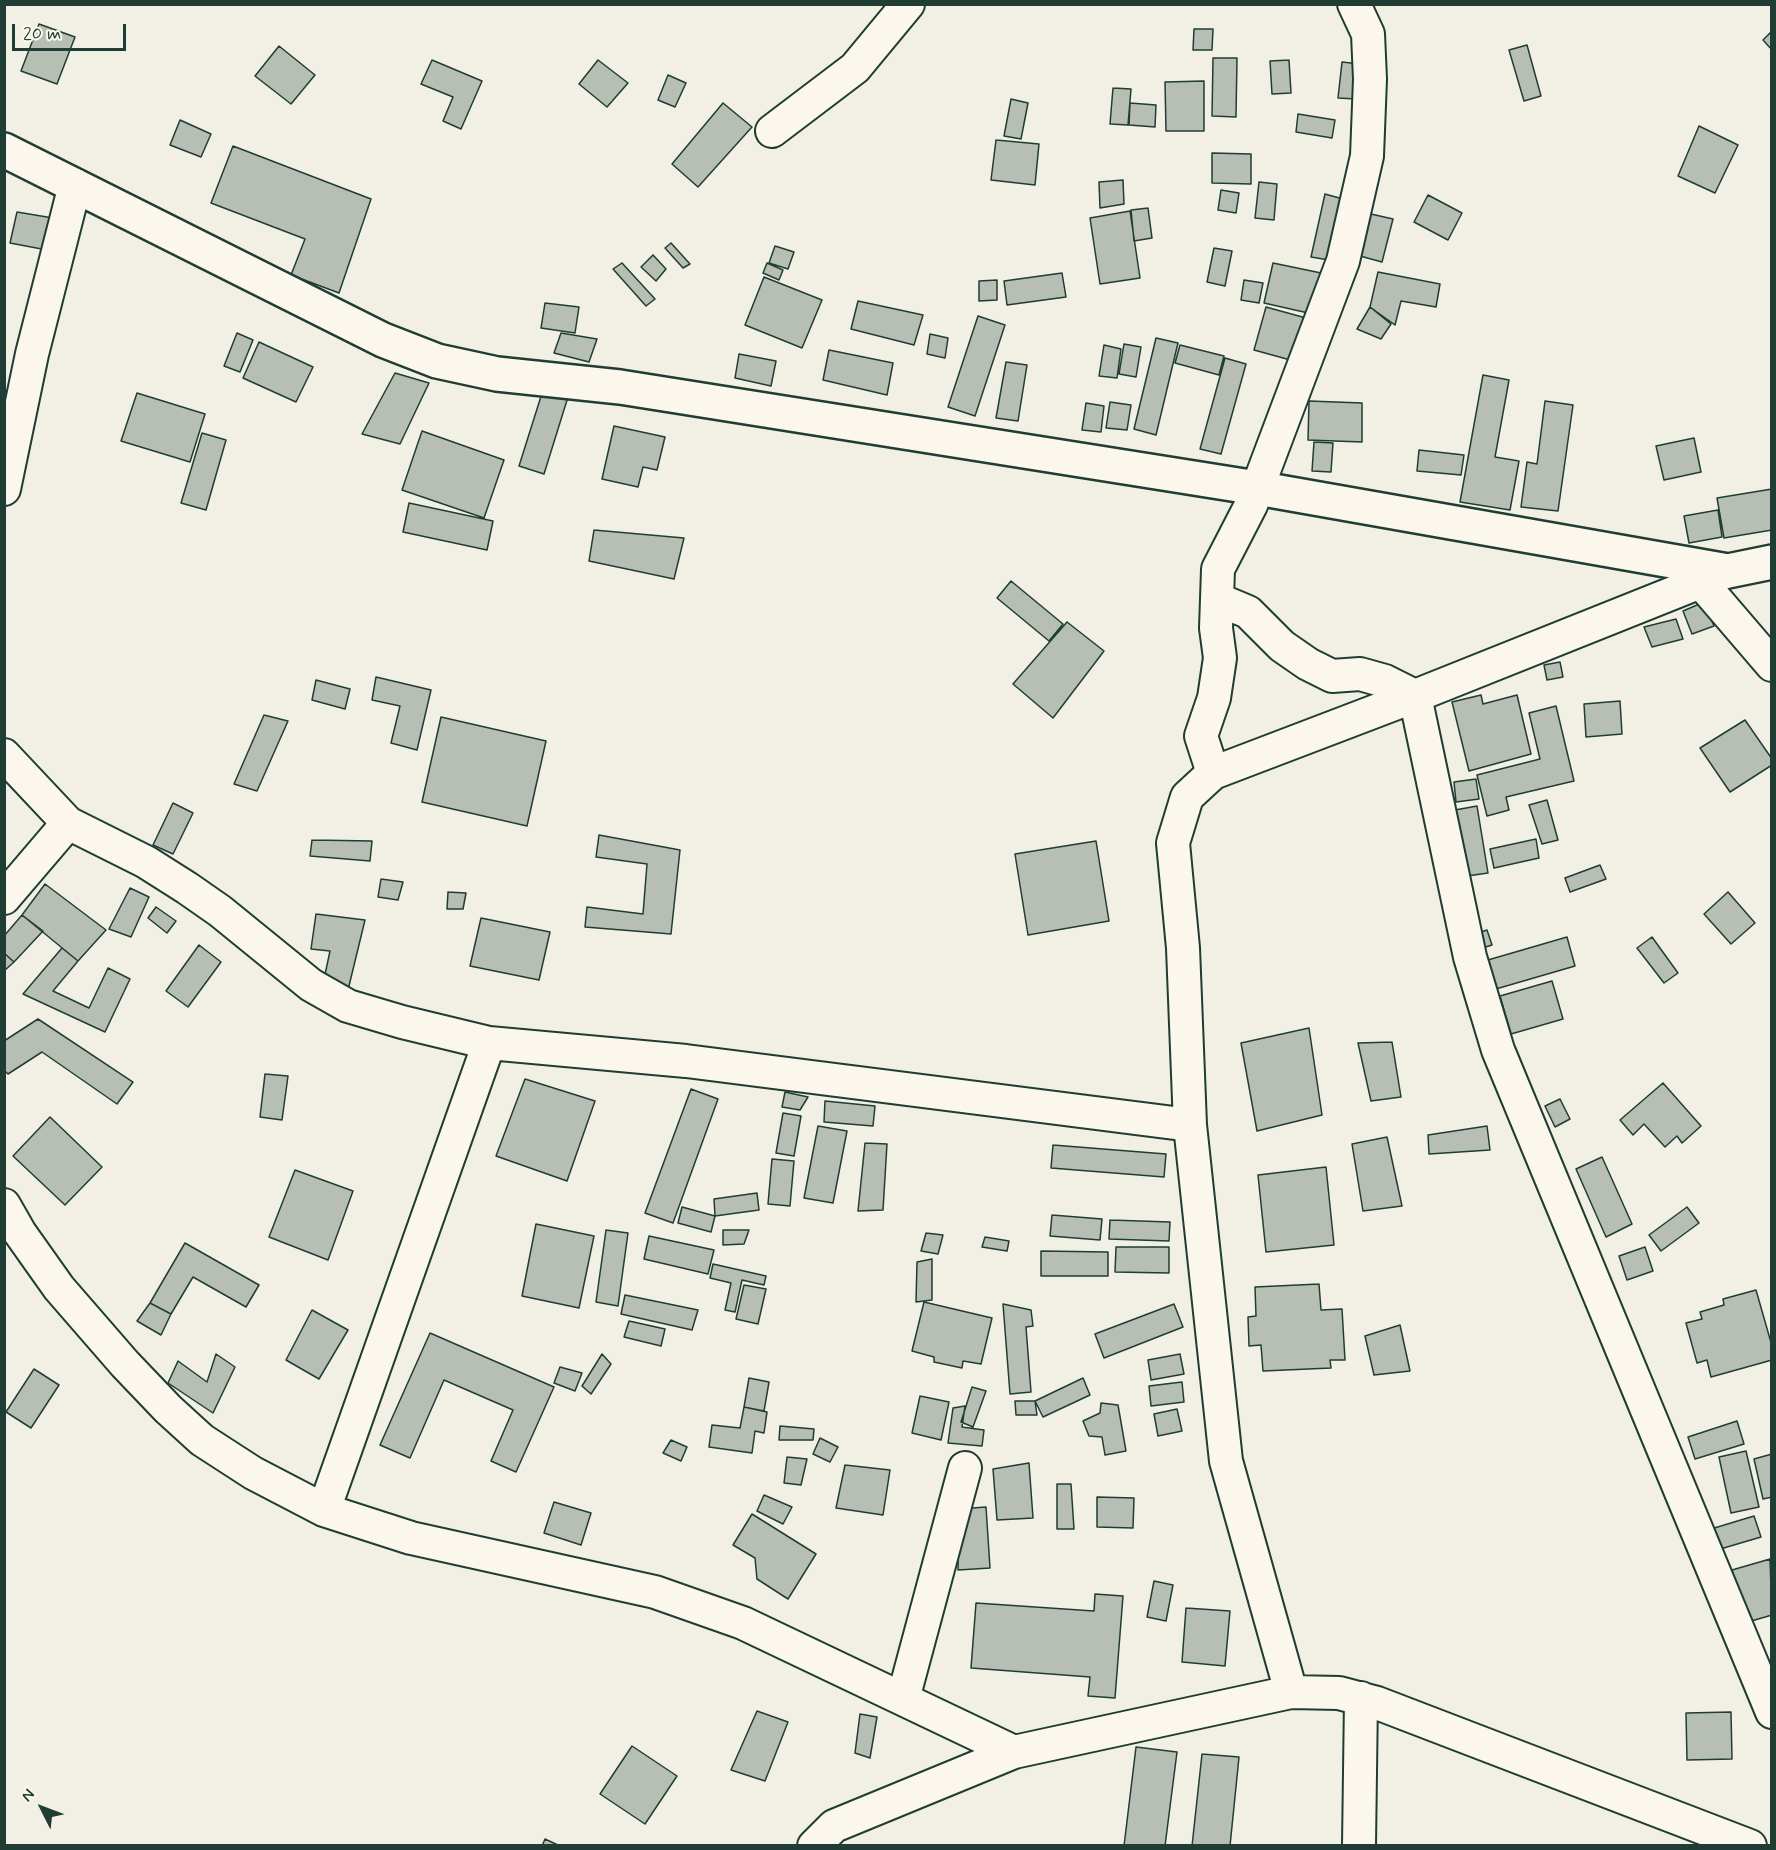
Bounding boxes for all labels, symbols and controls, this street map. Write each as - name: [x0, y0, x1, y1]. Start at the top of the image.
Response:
- scale bar: [15, 12, 129, 50]
- text: 20 m: [23, 22, 61, 46]
- north arrow: [12, 1778, 72, 1838]
- text: N: [17, 1785, 40, 1807]

